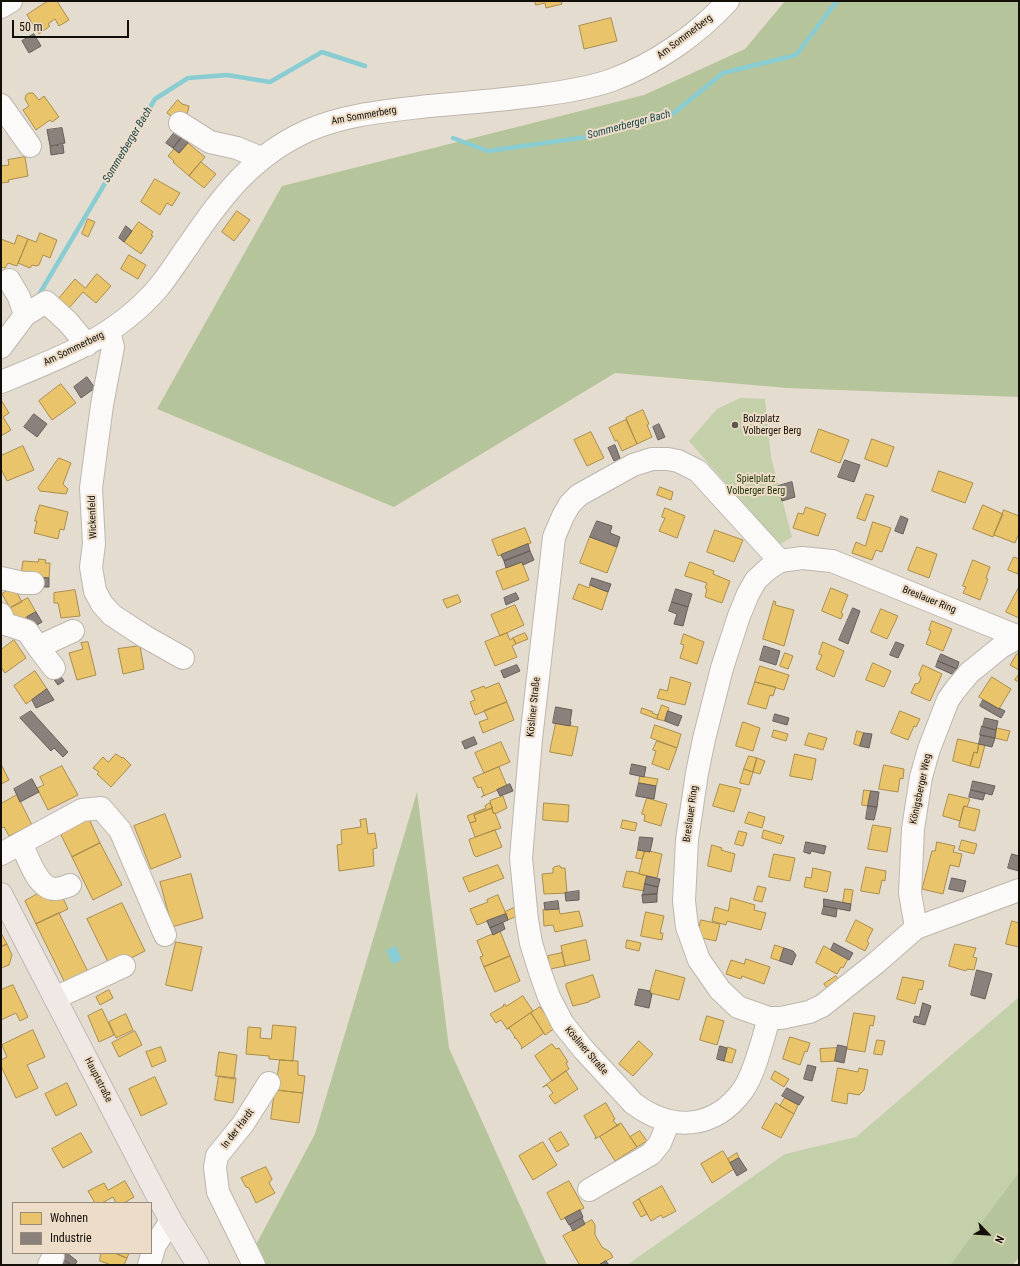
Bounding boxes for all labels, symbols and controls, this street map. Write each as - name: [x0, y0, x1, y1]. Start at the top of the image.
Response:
- scale bar: [14, 12, 131, 38]
- street label: Am Sommerberg: [655, 12, 715, 62]
- text: 50 m: [19, 20, 43, 34]
- street label: Am Sommerberg: [330, 104, 398, 128]
- water label: Sommerberger Bach: [100, 105, 156, 185]
- water label: Sommerberger Bach: [586, 108, 672, 142]
- street label: Am Sommerberg: [42, 329, 106, 369]
- place label: Bolzplatz Volberger Berg: [743, 413, 801, 436]
- marker: Bolzplatz Volberger Berg: [730, 420, 740, 430]
- park label: Spielplatz Volberger Berg: [727, 473, 785, 496]
- street label: Wickenfeld: [86, 495, 100, 539]
- street label: Breslauer Ring: [900, 584, 958, 616]
- street label: Kösliner Straße: [525, 677, 543, 737]
- street label: Königsberger Weg: [908, 753, 934, 825]
- street label: Breslauer Ring: [681, 785, 701, 843]
- street label: Kösliner Straße: [562, 1024, 610, 1078]
- street label: Hauptstraße: [82, 1056, 114, 1104]
- street label: In der Hardt: [219, 1107, 257, 1151]
- legend: [12, 1202, 152, 1254]
- text: Wohnen: [50, 1211, 88, 1225]
- north arrow: [968, 1214, 1008, 1254]
- text: Industrie: [50, 1231, 92, 1245]
- text: N: [992, 1233, 1007, 1245]

